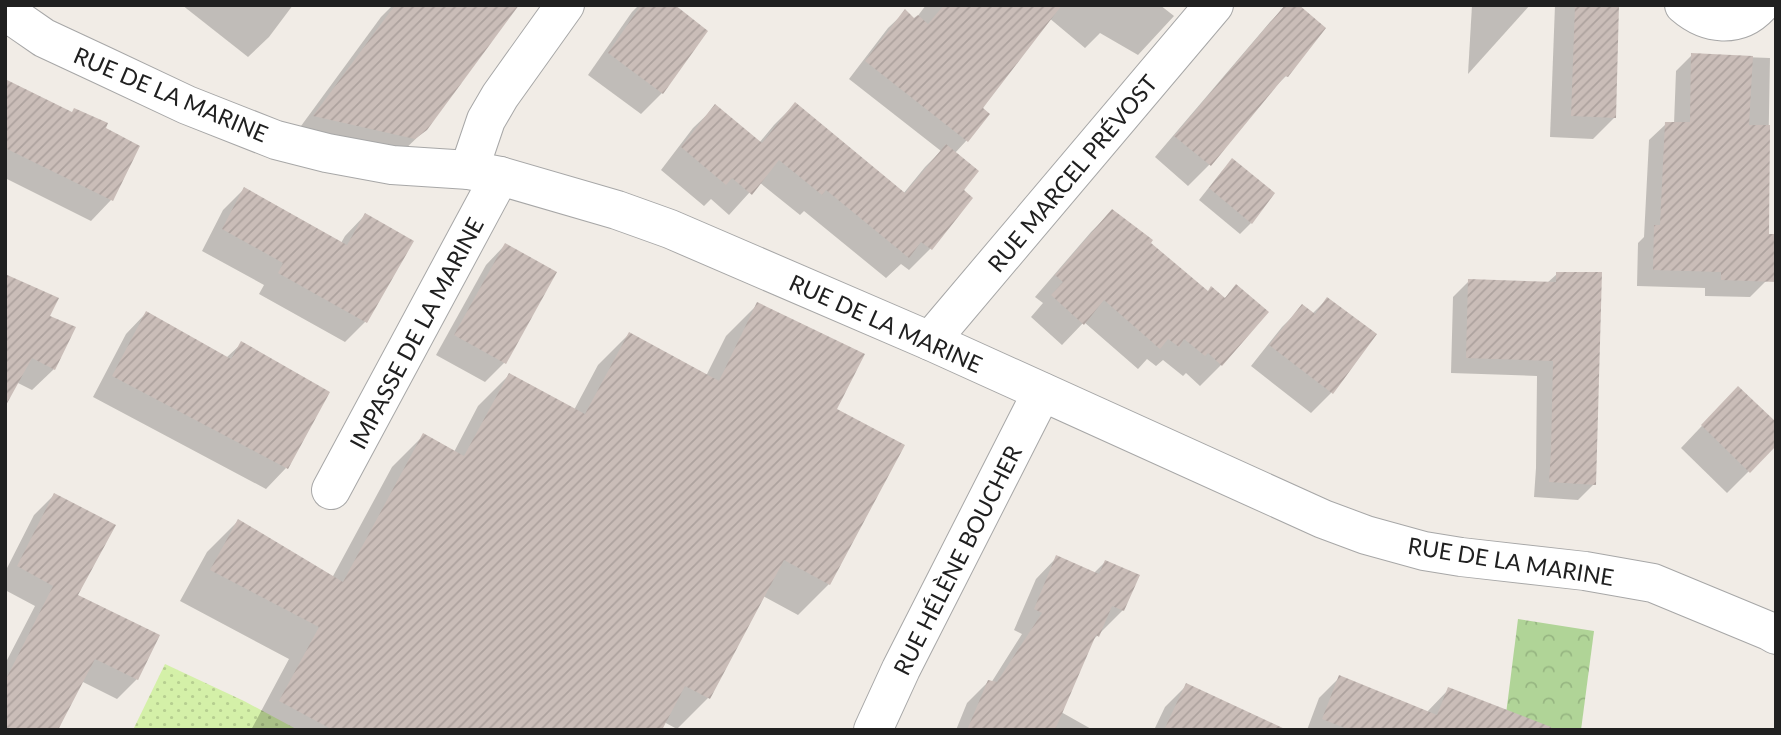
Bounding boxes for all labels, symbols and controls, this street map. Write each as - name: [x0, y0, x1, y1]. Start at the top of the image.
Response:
- street label: RUE DE LA MARINE: [70, 40, 272, 148]
- street label: RUE MARCEL PRÉVOST: [981, 69, 1163, 277]
- street label: IMPASSE DE LA MARINE: [343, 213, 489, 453]
- street label: RUE DE LA MARINE: [785, 268, 987, 378]
- street label: RUE HÉLÈNE BOUCHER: [887, 440, 1027, 679]
- street label: RUE DE LA MARINE: [1406, 531, 1616, 591]

